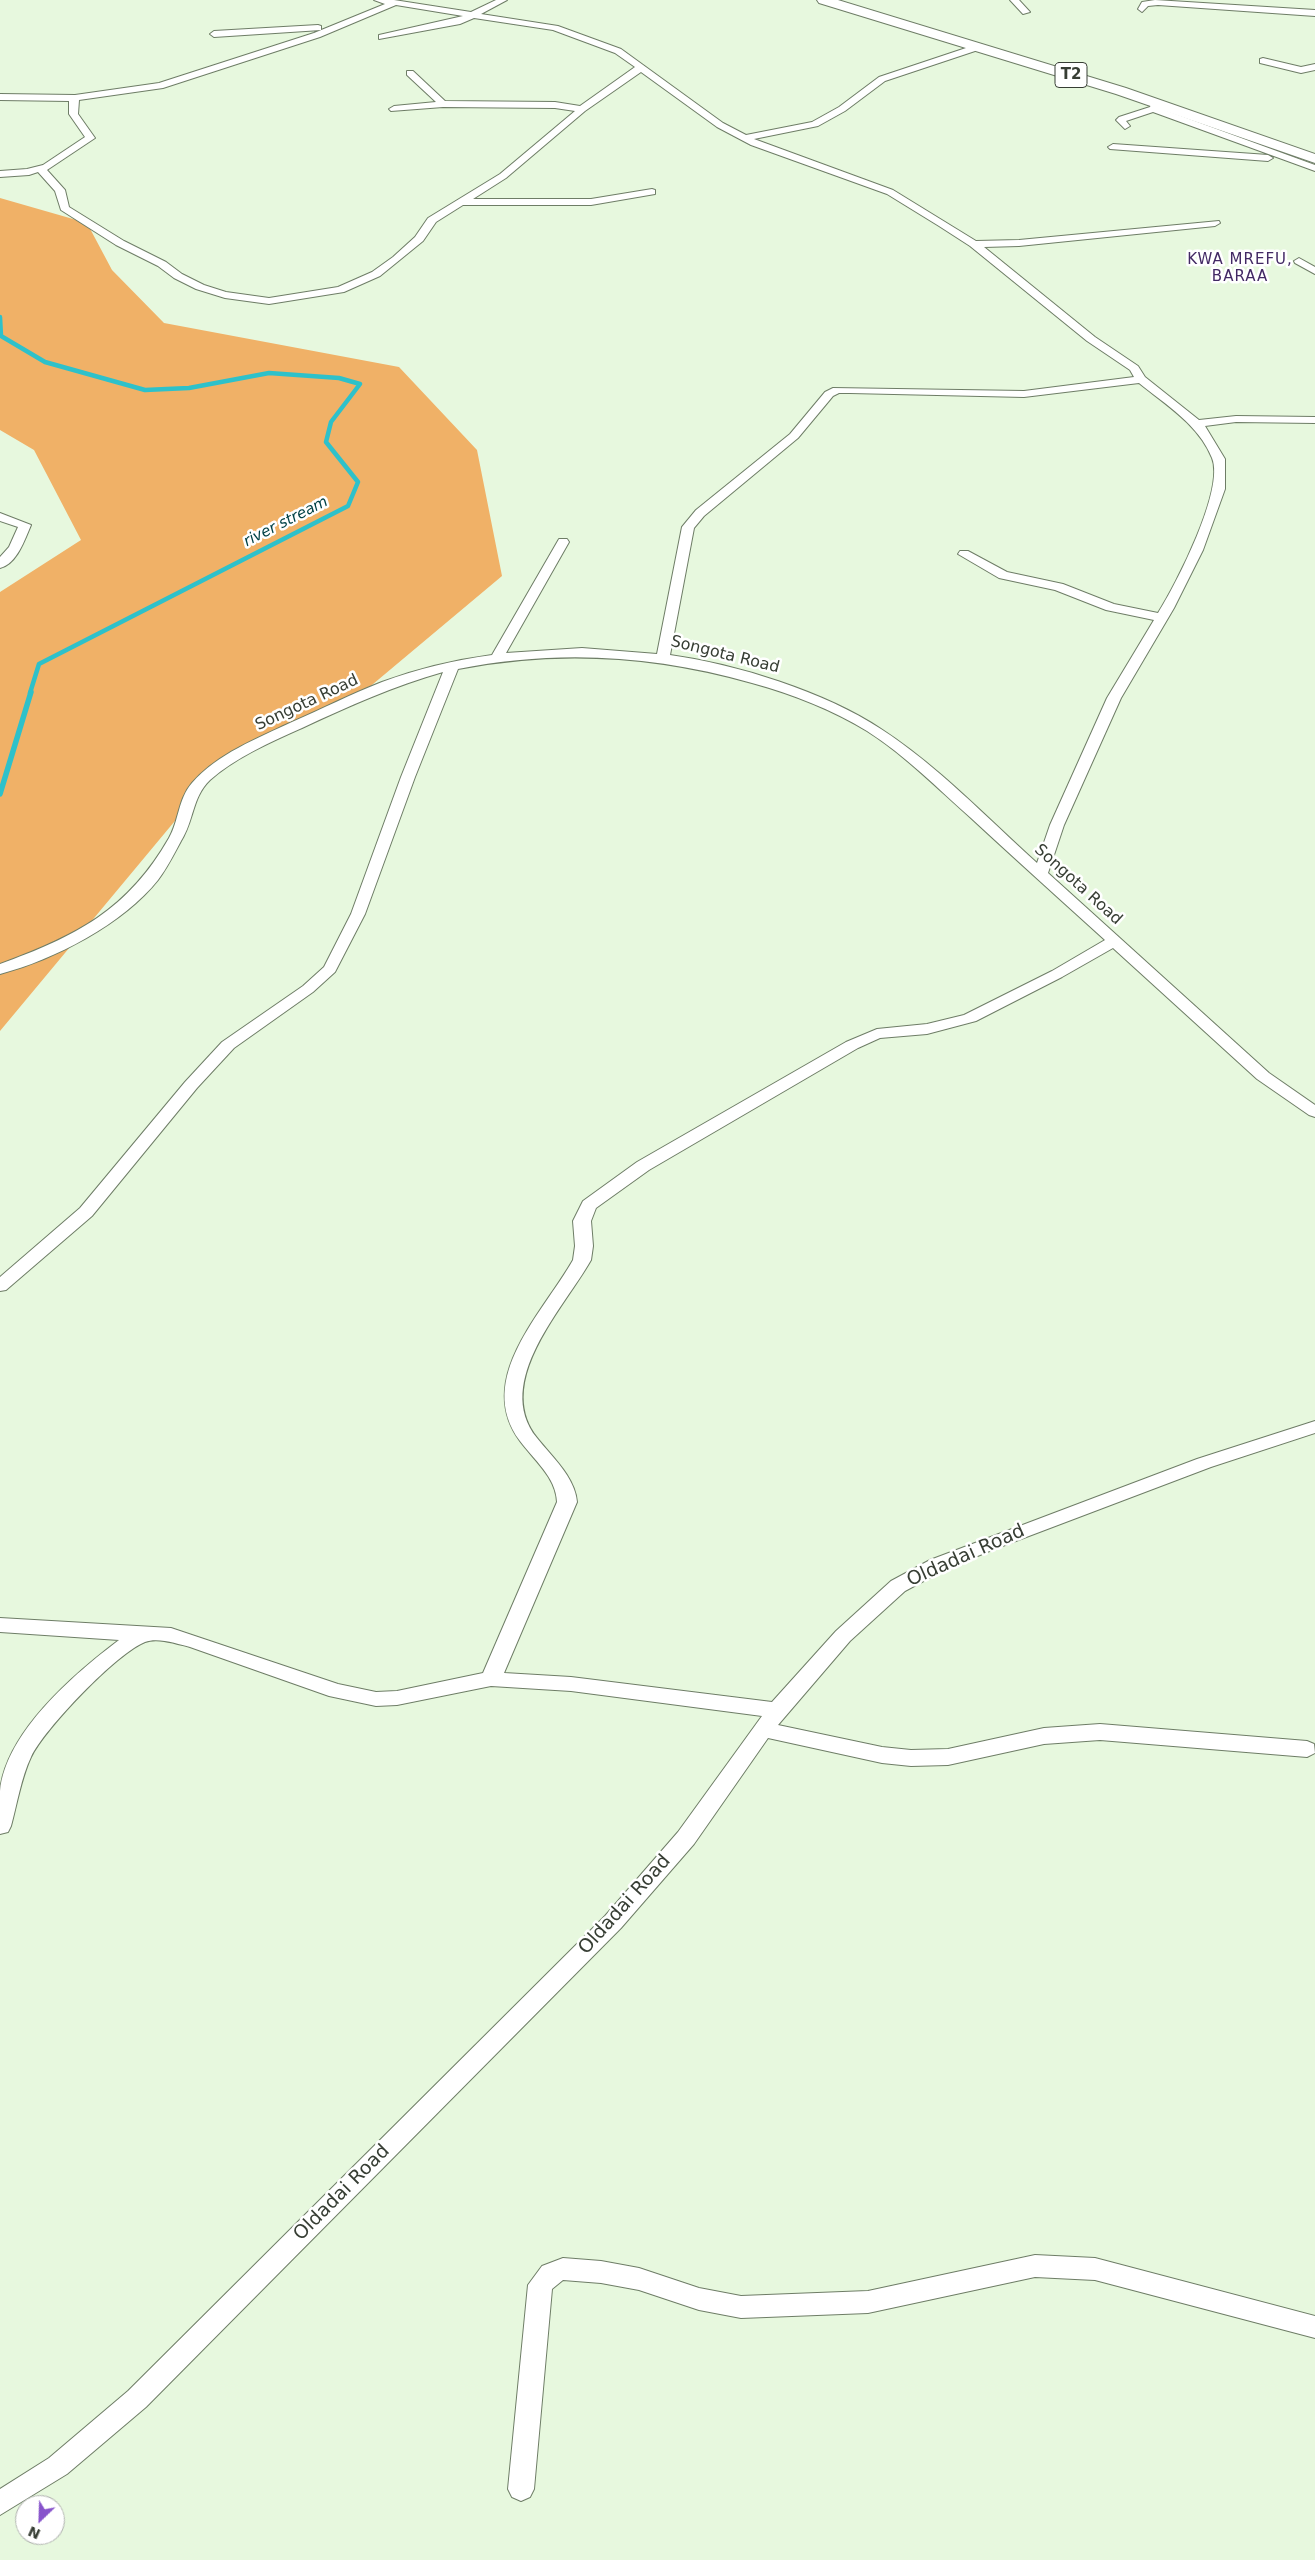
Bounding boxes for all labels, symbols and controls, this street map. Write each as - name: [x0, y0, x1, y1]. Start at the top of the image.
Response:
- road number: T2: [1055, 62, 1087, 88]
- district label: KWA MREFU, BARAA: [1186, 251, 1294, 286]
- water label: river stream: [241, 493, 331, 551]
- street label: Songota Road: [669, 632, 781, 678]
- street label: Songota Road: [252, 671, 362, 735]
- street label: Songota Road: [1030, 841, 1126, 929]
- street label: Oldadai Road: [904, 1520, 1028, 1592]
- street label: Oldadai Road: [574, 1850, 676, 1960]
- street label: Oldadai Road: [289, 2140, 395, 2246]
- north arrow: [15, 2495, 65, 2545]
- text: N: [26, 2523, 43, 2542]

